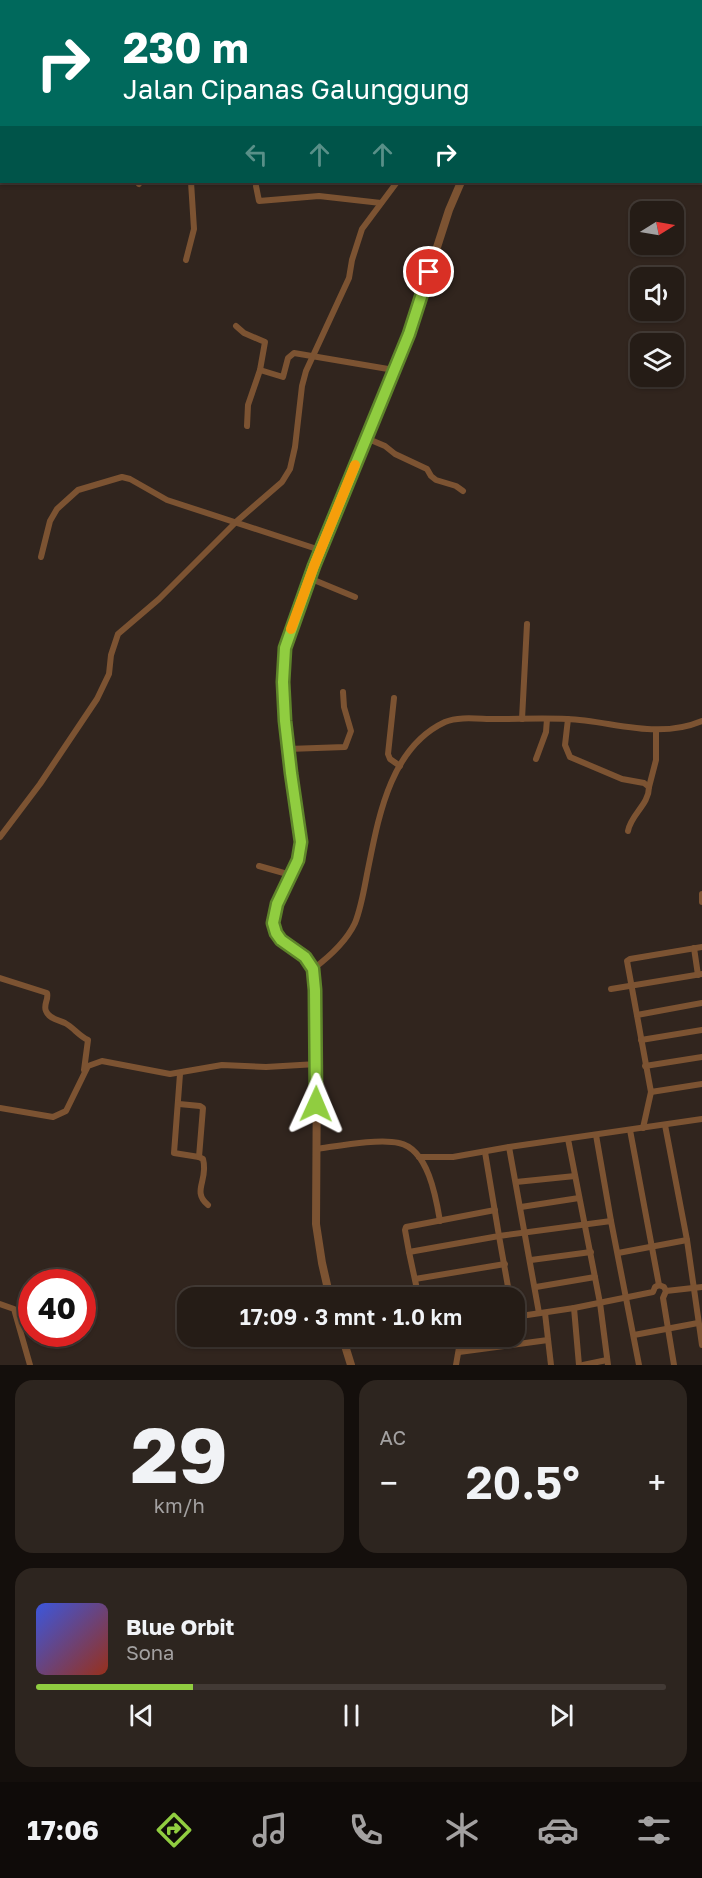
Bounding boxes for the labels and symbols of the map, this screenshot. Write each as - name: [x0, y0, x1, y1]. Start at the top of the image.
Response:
- north arrow: [630, 201, 684, 255]
- pin: [403, 246, 454, 297]
- position arrow: [284, 1072, 348, 1136]
- speed limit sign: 40: [18, 1269, 96, 1347]

